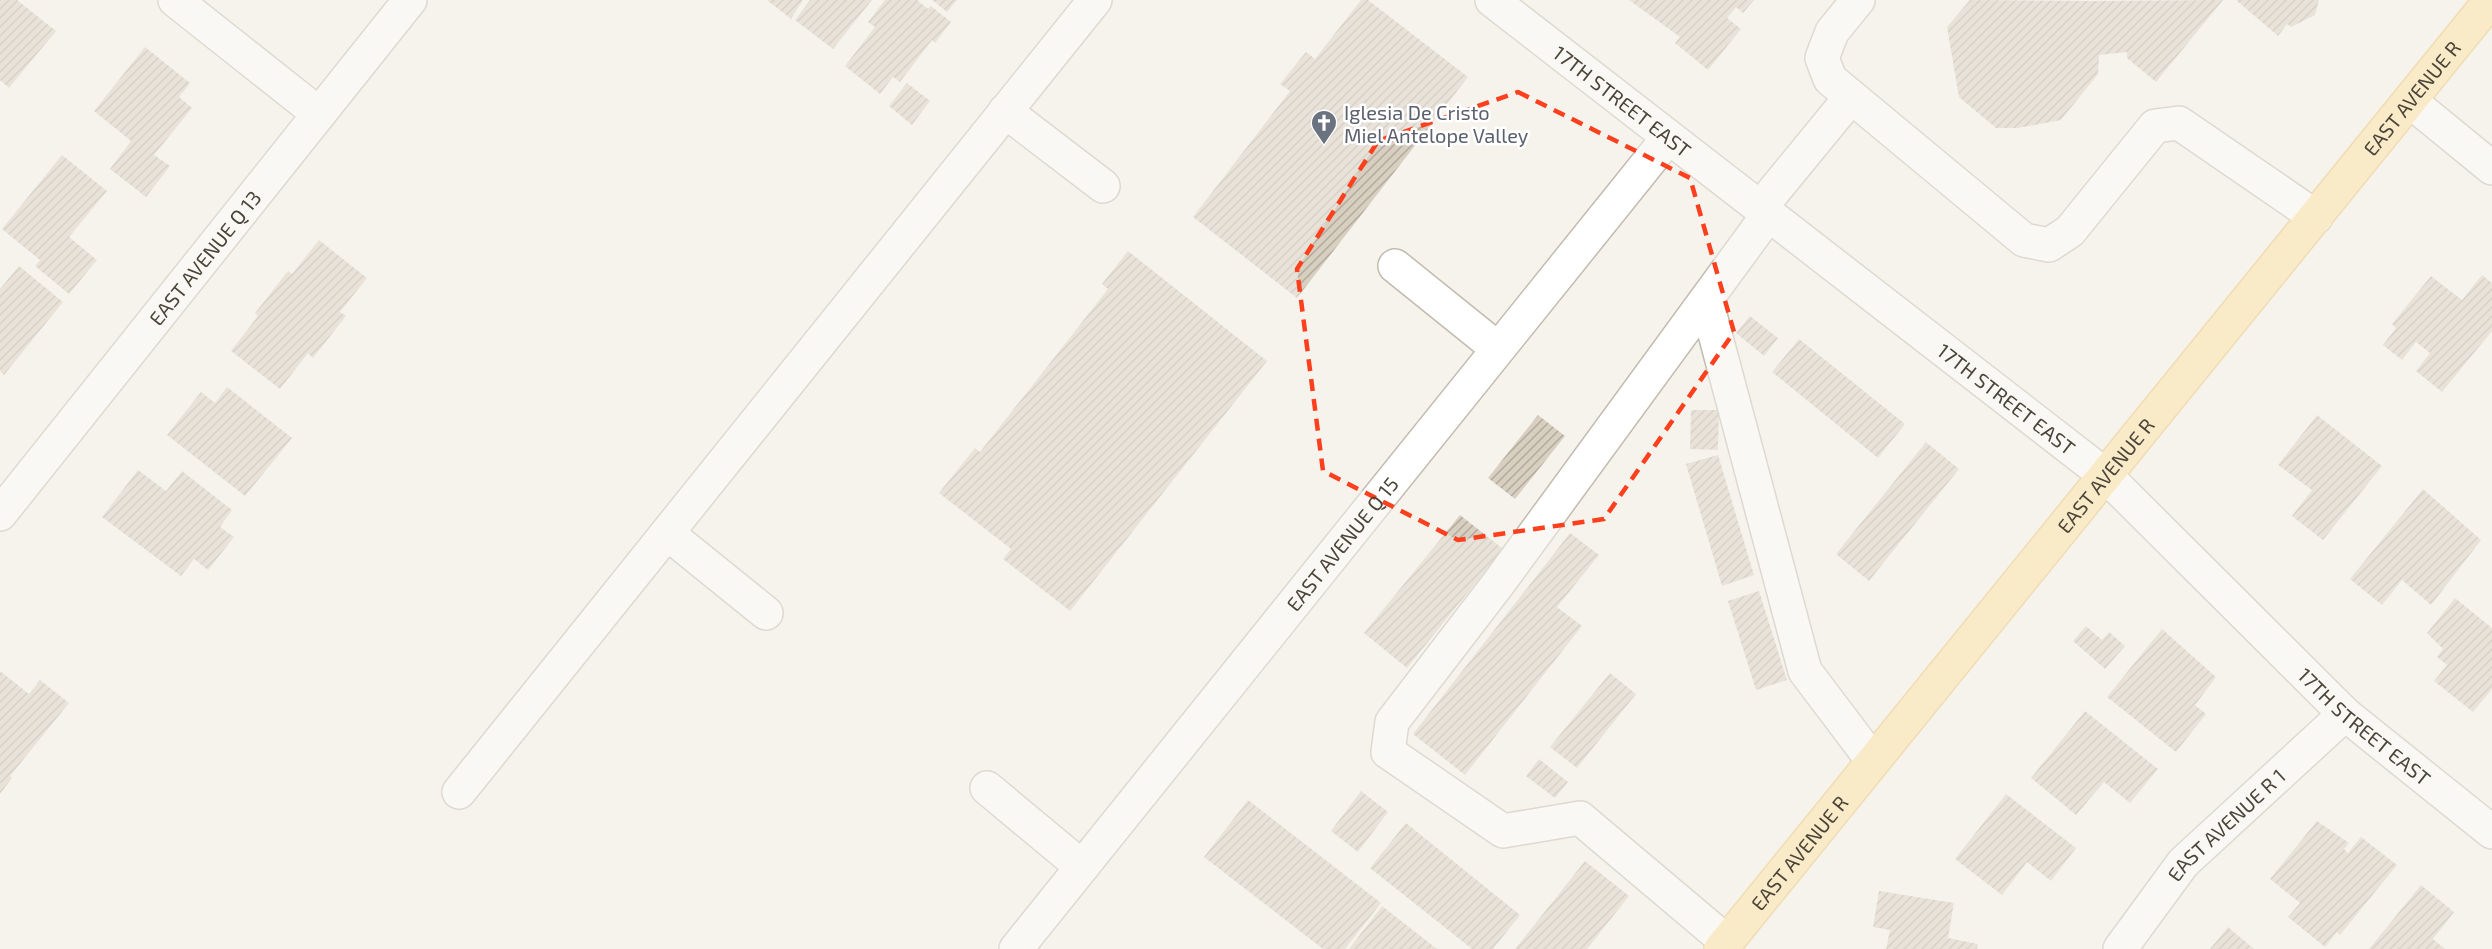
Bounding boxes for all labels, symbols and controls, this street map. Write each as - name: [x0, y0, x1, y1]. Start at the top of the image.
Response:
- street label: EAST AVENUE R: [2358, 36, 2465, 160]
- street label: 17TH STREET EAST: [1549, 40, 1696, 162]
- place label: Iglesia De Cristo Miel Antelope Valley: [1344, 100, 1529, 147]
- church icon: Iglesia De Cristo Miel Antelope Valley: [1309, 108, 1339, 146]
- street label: EAST AVENUE Q 13: [144, 186, 265, 330]
- street label: 17TH STREET EAST: [1933, 338, 2080, 460]
- street label: EAST AVENUE R: [2052, 413, 2159, 537]
- street label: EAST AVENUE Q 15: [1281, 472, 1403, 615]
- street label: 17TH STREET EAST: [2293, 662, 2436, 790]
- street label: EAST AVENUE R 1: [2162, 763, 2290, 886]
- street label: EAST AVENUE R: [1745, 791, 1853, 915]

